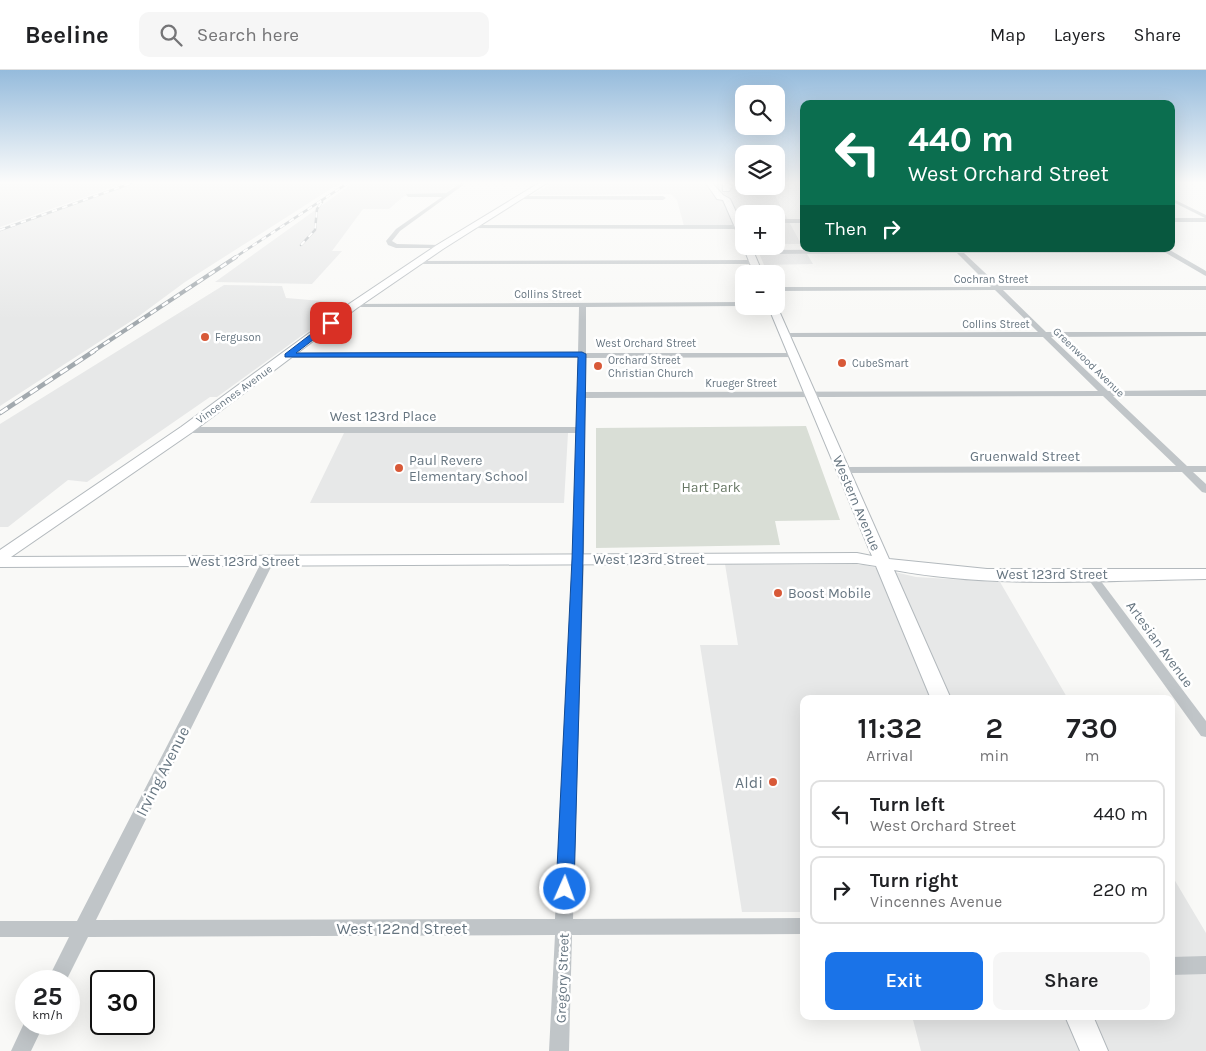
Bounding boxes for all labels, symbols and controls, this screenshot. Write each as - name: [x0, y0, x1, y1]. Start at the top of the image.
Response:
- search box: [139, 12, 489, 57]
- text: Beeline: [25, 21, 109, 49]
- icon: search: [157, 21, 185, 49]
- text: Search here: [197, 24, 299, 46]
- text: Map: [990, 24, 1026, 46]
- text: Layers: [1054, 24, 1106, 46]
- text: Share: [1134, 24, 1181, 46]
- map controls: [735, 85, 785, 315]
- button: search: [735, 85, 785, 135]
- text: 440 m: [908, 119, 1014, 160]
- icon: left: [825, 120, 890, 185]
- button: layers: [735, 145, 785, 195]
- text: West Orchard Street: [908, 161, 1109, 187]
- button: +: [735, 205, 785, 255]
- icon: right: [877, 215, 905, 243]
- text: Then: [825, 218, 867, 240]
- button: −: [735, 265, 785, 315]
- street label: Cochran Street: [954, 273, 1028, 286]
- street label: Collins Street: [514, 288, 582, 301]
- pin: [310, 302, 352, 344]
- icon: arrive: [317, 309, 345, 337]
- street label: Collins Street: [962, 318, 1030, 331]
- street label: Greenwood Avenue: [1050, 325, 1127, 400]
- marker: Ferguson: [199, 331, 211, 343]
- place label: Ferguson: [215, 331, 261, 344]
- street label: West Orchard Street: [596, 337, 696, 350]
- place label: Orchard Street Christian Church: [608, 354, 693, 380]
- marker: CubeSmart: [836, 357, 848, 369]
- place label: CubeSmart: [852, 357, 909, 370]
- marker: Orchard Street Christian Church: [592, 360, 604, 372]
- street label: Vincennes Avenue: [194, 362, 275, 426]
- street label: Krueger Street: [705, 377, 777, 390]
- street label: West 123rd Place: [330, 408, 436, 425]
- street label: Gruenwald Street: [970, 448, 1080, 465]
- place label: Paul Revere Elementary School: [409, 452, 528, 485]
- street label: Western Avenue: [829, 453, 884, 553]
- marker: Paul Revere Elementary School: [393, 462, 405, 474]
- park label: Hart Park: [681, 479, 741, 496]
- street label: West 123rd Street: [593, 551, 705, 568]
- street label: West 123rd Street: [188, 553, 300, 570]
- street label: West 123rd Street: [996, 566, 1108, 583]
- place label: Boost Mobile: [788, 585, 871, 602]
- marker: Boost Mobile: [772, 587, 784, 599]
- street label: Artesian Avenue: [1123, 598, 1197, 691]
- text: 11:32: [857, 710, 922, 746]
- text: 2: [985, 710, 1003, 746]
- text: 730: [1066, 710, 1118, 746]
- street label: Irving Avenue: [132, 723, 193, 819]
- text: Arrival: [866, 746, 913, 765]
- text: min: [979, 746, 1009, 765]
- text: m: [1084, 746, 1099, 765]
- place label: Aldi: [735, 773, 763, 792]
- marker: Aldi: [767, 776, 779, 788]
- text: Turn left: [870, 794, 945, 816]
- icon: left: [827, 800, 855, 828]
- text: 440 m: [1093, 803, 1148, 825]
- text: West Orchard Street: [870, 816, 1016, 835]
- position arrow: [538, 862, 590, 914]
- text: Turn right: [870, 870, 959, 892]
- icon: right: [827, 876, 855, 904]
- text: 220 m: [1092, 879, 1148, 901]
- text: Vincennes Avenue: [870, 892, 1002, 911]
- street label: West 122nd Street: [337, 919, 467, 938]
- street label: Gregory Street: [552, 933, 573, 1023]
- button: Exit: [825, 952, 983, 1010]
- button: Share: [993, 952, 1150, 1010]
- speed limit sign: 30: [90, 970, 155, 1035]
- text: 25: [33, 982, 62, 1011]
- text: km/h: [32, 1008, 63, 1022]

